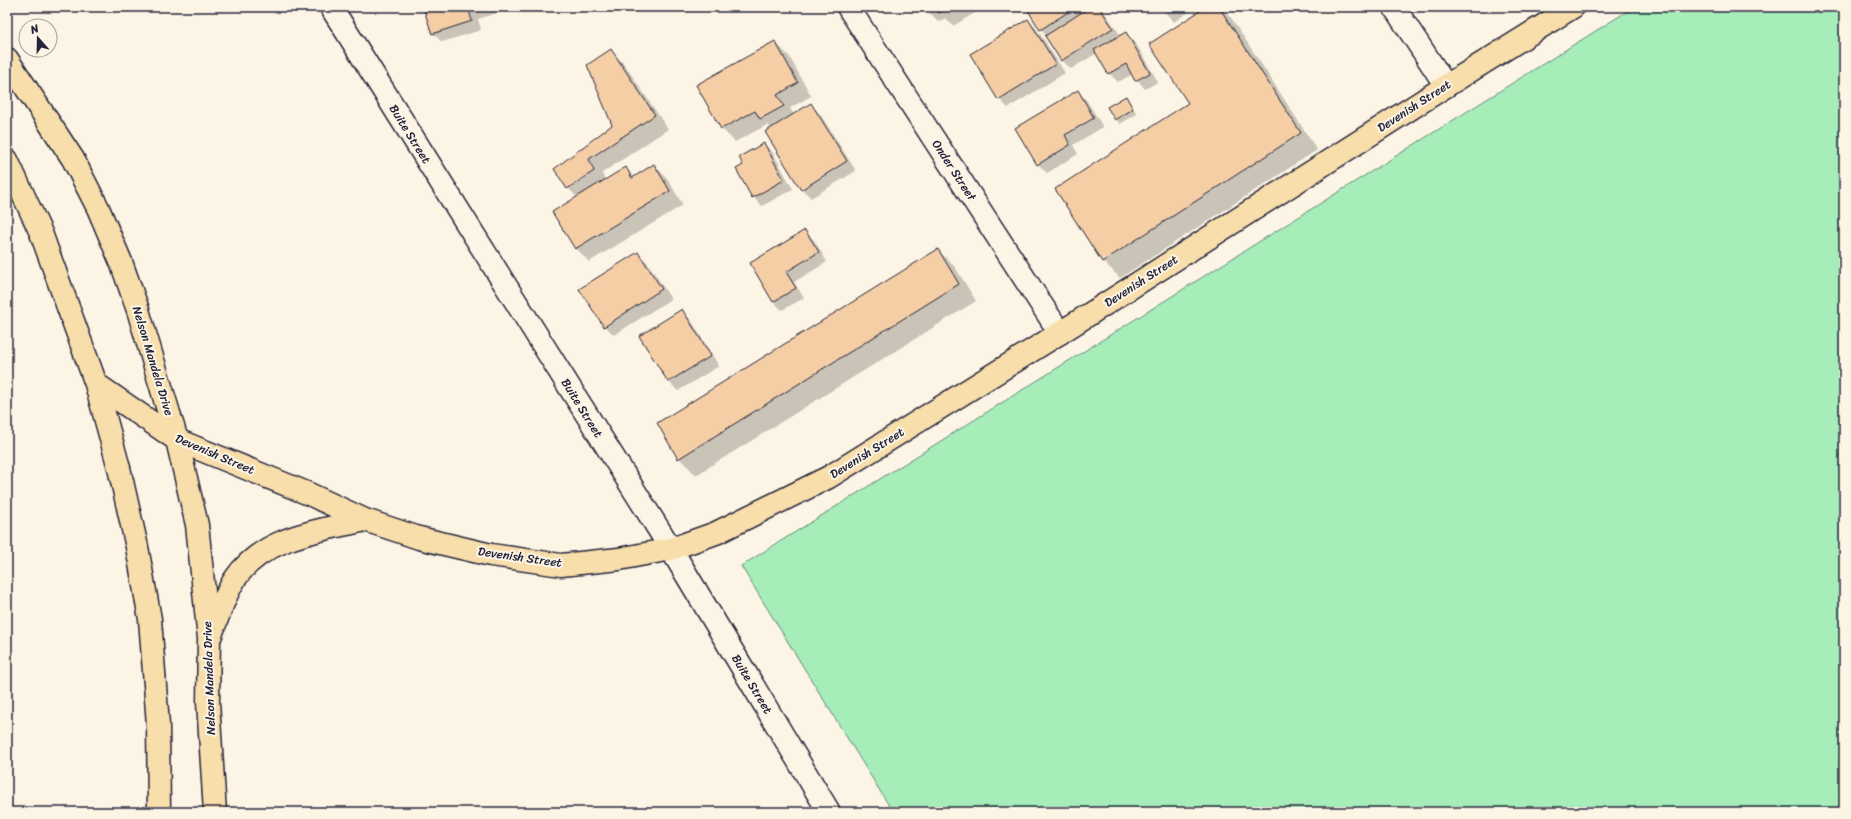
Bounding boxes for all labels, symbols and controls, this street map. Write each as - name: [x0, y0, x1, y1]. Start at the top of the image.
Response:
- north arrow: [18, 18, 58, 58]
- text: N: [27, 19, 42, 40]
- street label: Devenish Street: [1373, 74, 1455, 138]
- street label: Buite Street: [383, 100, 437, 168]
- street label: Onder Street: [926, 135, 983, 206]
- street label: Devenish Street: [1100, 249, 1182, 313]
- street label: Nelson Mandela Drive: [126, 303, 180, 419]
- street label: Buite Street: [555, 374, 609, 442]
- street label: Devenish Street: [825, 421, 909, 485]
- street label: Devenish Street: [172, 427, 258, 481]
- street label: Devenish Street: [477, 540, 563, 574]
- street label: Nelson Mandela Drive: [196, 621, 222, 735]
- street label: Buite Street: [725, 650, 779, 718]

